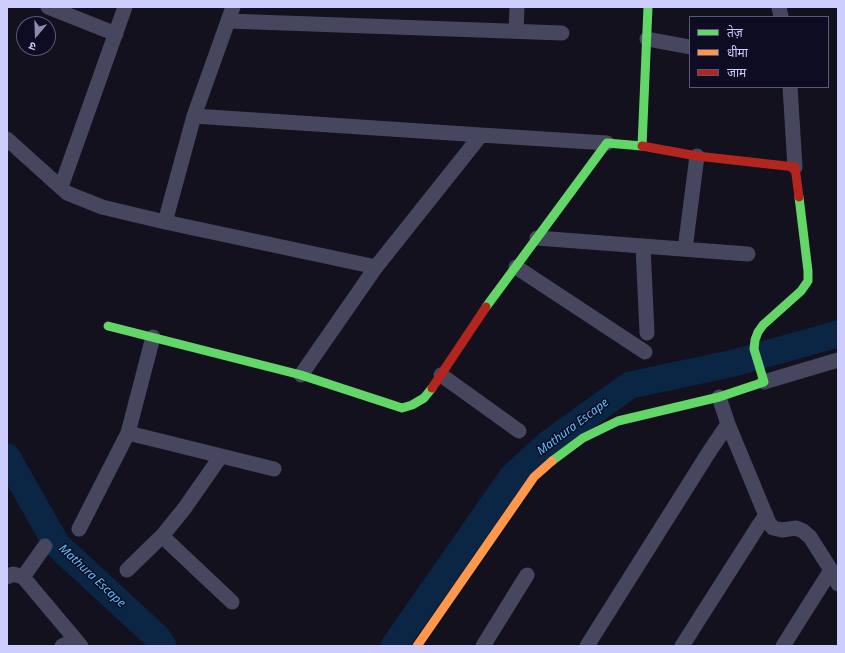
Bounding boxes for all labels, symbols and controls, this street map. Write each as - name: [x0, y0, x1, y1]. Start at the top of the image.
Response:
- north arrow: [16, 16, 56, 56]
- legend: [689, 16, 829, 88]
- text: तेज़: [727, 24, 743, 41]
- text: उ: [27, 39, 38, 55]
- text: धीमा: [727, 44, 748, 61]
- text: जाम: [727, 64, 746, 81]
- water label: Mathura Escape: [534, 395, 612, 459]
- water label: Mathura Escape: [56, 541, 128, 611]

